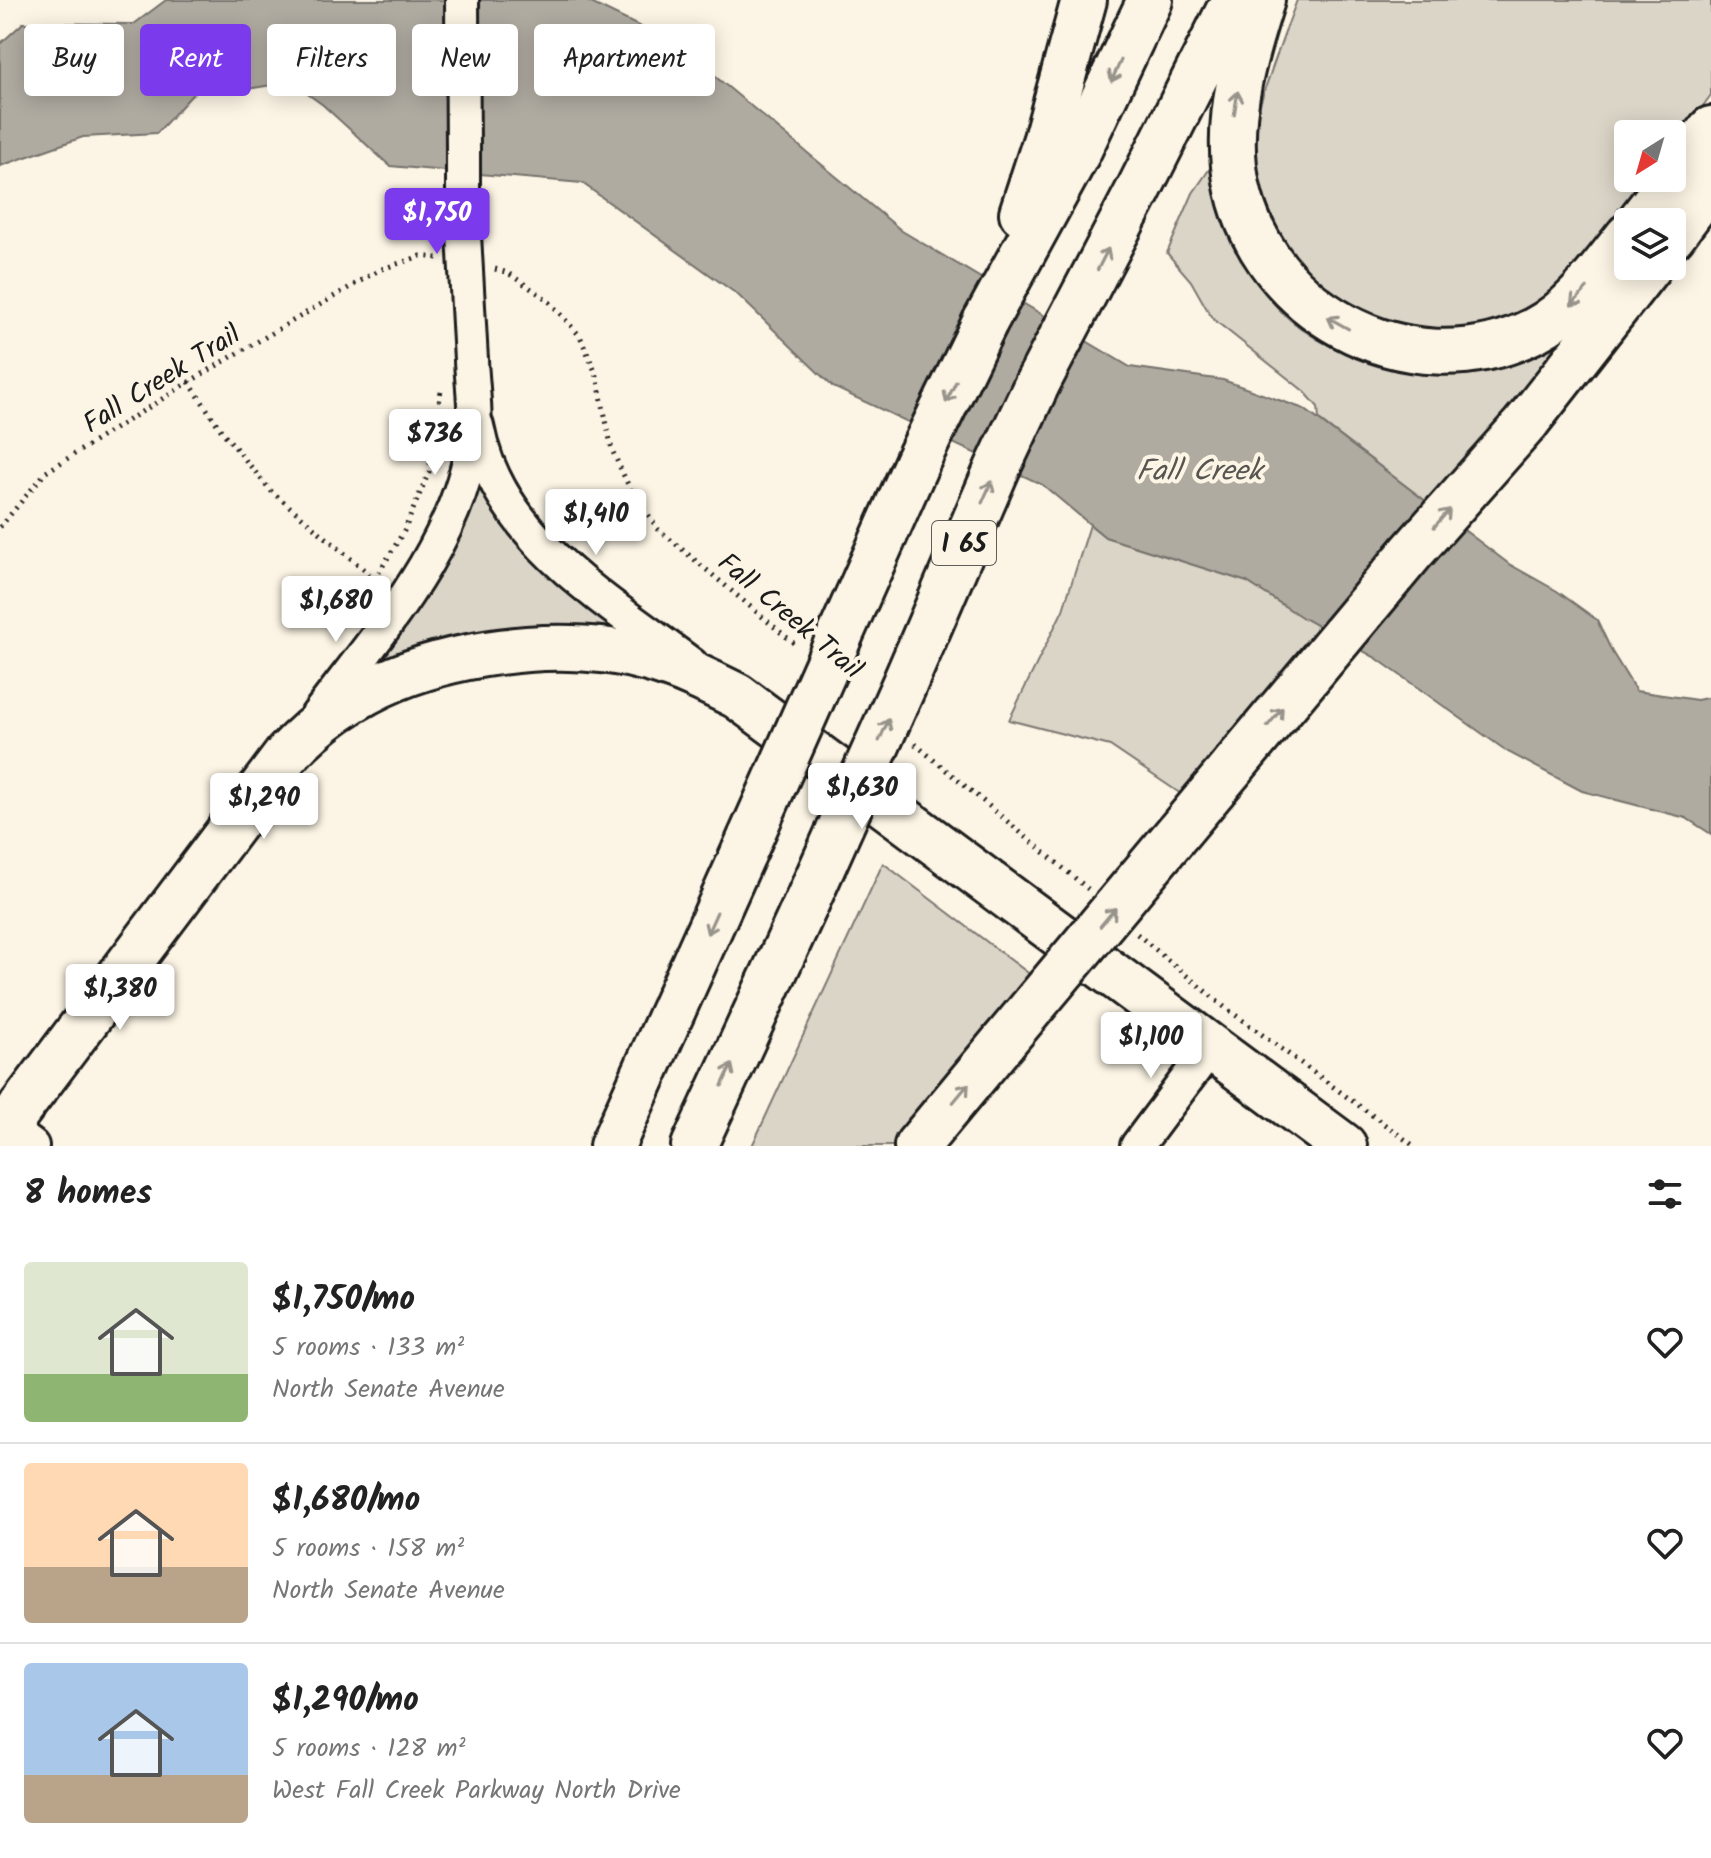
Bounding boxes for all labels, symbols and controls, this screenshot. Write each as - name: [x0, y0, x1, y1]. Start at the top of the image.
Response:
- chip: Buy: [24, 24, 124, 96]
- chip: Rent: [140, 24, 251, 96]
- chip: Filters: [267, 24, 396, 96]
- chip: New: [412, 24, 518, 96]
- chip: Apartment: [534, 24, 715, 96]
- one-way arrow: [1108, 58, 1123, 82]
- one-way arrow: [1229, 91, 1244, 116]
- north arrow: [1614, 120, 1686, 192]
- map controls: [1614, 120, 1686, 280]
- pin: $1,750: [372, 188, 502, 256]
- text: $1,750: [403, 193, 471, 235]
- button: layers: [1614, 208, 1686, 280]
- one-way arrow: [1096, 248, 1111, 272]
- one-way arrow: [1570, 286, 1588, 306]
- street label: Fall Creek Trail: [74, 313, 250, 447]
- one-way arrow: [1327, 315, 1350, 331]
- one-way arrow: [943, 380, 958, 404]
- pin: $736: [388, 409, 482, 477]
- text: $736: [407, 414, 463, 456]
- water label: Fall Creek: [1136, 448, 1266, 496]
- one-way arrow: [980, 480, 995, 504]
- pin: $1,410: [531, 489, 661, 557]
- text: $1,410: [563, 494, 629, 536]
- one-way arrow: [1433, 508, 1451, 528]
- road number: I 65: [932, 521, 996, 565]
- street label: Fall Creek Trail: [706, 542, 873, 692]
- pin: $1,680: [271, 576, 401, 644]
- text: $1,680: [300, 581, 372, 623]
- one-way arrow: [1266, 708, 1284, 728]
- one-way arrow: [877, 719, 892, 743]
- pin: $1,630: [797, 763, 927, 831]
- text: $1,630: [826, 768, 898, 810]
- pin: $1,290: [199, 773, 329, 841]
- text: $1,290: [228, 778, 300, 820]
- one-way arrow: [1099, 907, 1117, 927]
- one-way arrow: [704, 911, 719, 935]
- pin: $1,380: [55, 964, 185, 1032]
- text: $1,380: [84, 969, 156, 1011]
- pin: $1,100: [1086, 1012, 1216, 1080]
- text: $1,100: [1119, 1017, 1183, 1059]
- one-way arrow: [720, 1063, 735, 1087]
- one-way arrow: [951, 1083, 969, 1104]
- text: 8 homes: [24, 1167, 152, 1221]
- icon: filters: [1643, 1172, 1687, 1216]
- text: $1,750/mo: [272, 1273, 415, 1327]
- icon: home: [88, 1294, 184, 1390]
- icon: heart: [1643, 1320, 1687, 1364]
- text: 5 rooms · 133 m²: [272, 1327, 464, 1369]
- text: North Senate Avenue: [272, 1369, 505, 1411]
- text: $1,680/mo: [272, 1474, 420, 1528]
- icon: home: [88, 1495, 184, 1591]
- icon: heart: [1643, 1521, 1687, 1565]
- text: 5 rooms · 158 m²: [272, 1528, 464, 1570]
- text: North Senate Avenue: [272, 1570, 505, 1612]
- text: $1,290/mo: [272, 1674, 419, 1728]
- icon: home: [88, 1695, 184, 1791]
- icon: heart: [1643, 1721, 1687, 1765]
- text: 5 rooms · 128 m²: [272, 1728, 465, 1770]
- text: West Fall Creek Parkway North Drive: [272, 1770, 681, 1812]

